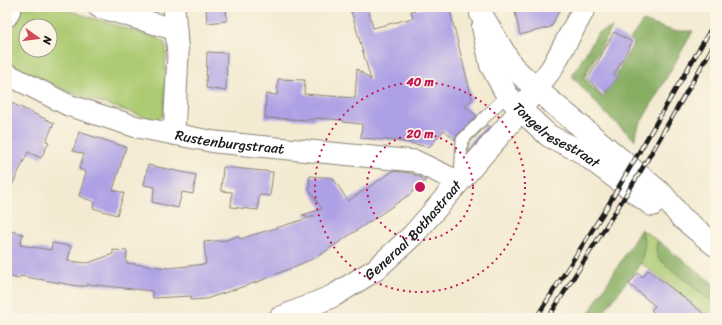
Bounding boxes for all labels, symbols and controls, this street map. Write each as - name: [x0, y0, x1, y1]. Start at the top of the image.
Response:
- north arrow: [18, 18, 58, 58]
- text: N: [37, 33, 58, 47]
- text: 40 m: [405, 71, 434, 93]
- street label: Tongelresestraat: [507, 96, 607, 175]
- street label: Rustenburgstraat: [173, 122, 286, 161]
- text: 20 m: [406, 123, 434, 145]
- street label: Generaal Bothastraat: [359, 173, 469, 286]
- centre of rings: [413, 180, 427, 194]

